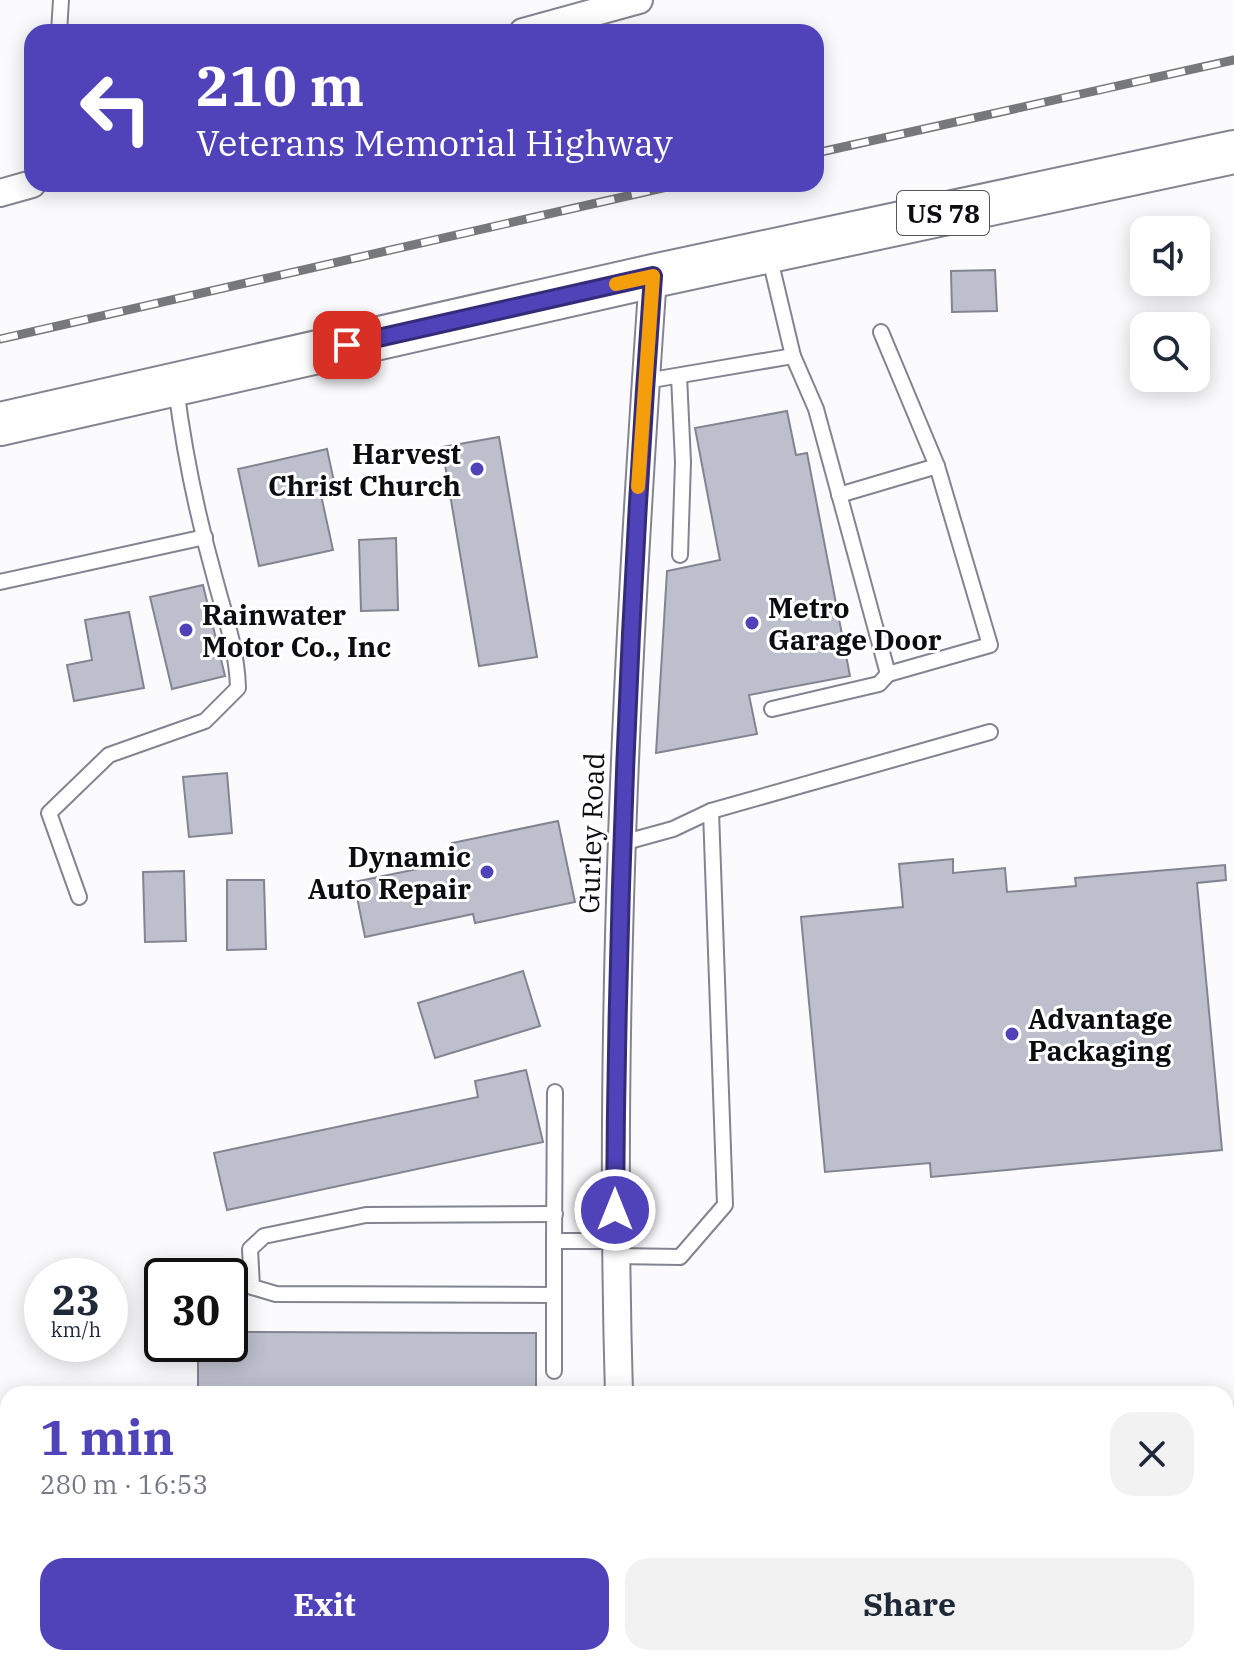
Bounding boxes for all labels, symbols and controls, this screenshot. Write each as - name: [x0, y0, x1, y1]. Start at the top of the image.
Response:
- text: 210 m: [196, 49, 364, 121]
- icon: left: [64, 56, 168, 160]
- text: Veterans Memorial Highway: [196, 119, 673, 166]
- road number: US 78: [897, 191, 989, 235]
- map controls: [1130, 216, 1210, 392]
- button: sound: [1130, 216, 1210, 296]
- pin: [313, 311, 381, 379]
- button: search: [1130, 312, 1210, 392]
- icon: arrive: [325, 323, 369, 367]
- place label: Harvest Christ Church: [268, 435, 461, 504]
- marker: Harvest Christ Church: [468, 460, 486, 478]
- place label: Metro Garage Door: [768, 589, 942, 658]
- place label: Rainwater Motor Co., Inc: [202, 596, 391, 665]
- marker: Metro Garage Door: [743, 614, 761, 632]
- marker: Rainwater Motor Co., Inc: [177, 621, 195, 639]
- street label: Gurley Road: [570, 752, 612, 914]
- place label: Dynamic Auto Repair: [308, 838, 471, 907]
- marker: Dynamic Auto Repair: [478, 863, 496, 881]
- place label: Advantage Packaging: [1028, 1000, 1173, 1069]
- marker: Advantage Packaging: [1003, 1025, 1021, 1043]
- position arrow: [573, 1168, 657, 1252]
- speed limit sign: 30: [144, 1258, 248, 1362]
- text: 23: [52, 1274, 100, 1326]
- text: km/h: [51, 1316, 101, 1343]
- text: 1 min: [40, 1406, 174, 1468]
- button: close: [1110, 1412, 1194, 1496]
- text: 280 m · 16:53: [40, 1467, 208, 1501]
- button: Exit: [40, 1558, 609, 1650]
- button: Share: [625, 1558, 1194, 1650]

